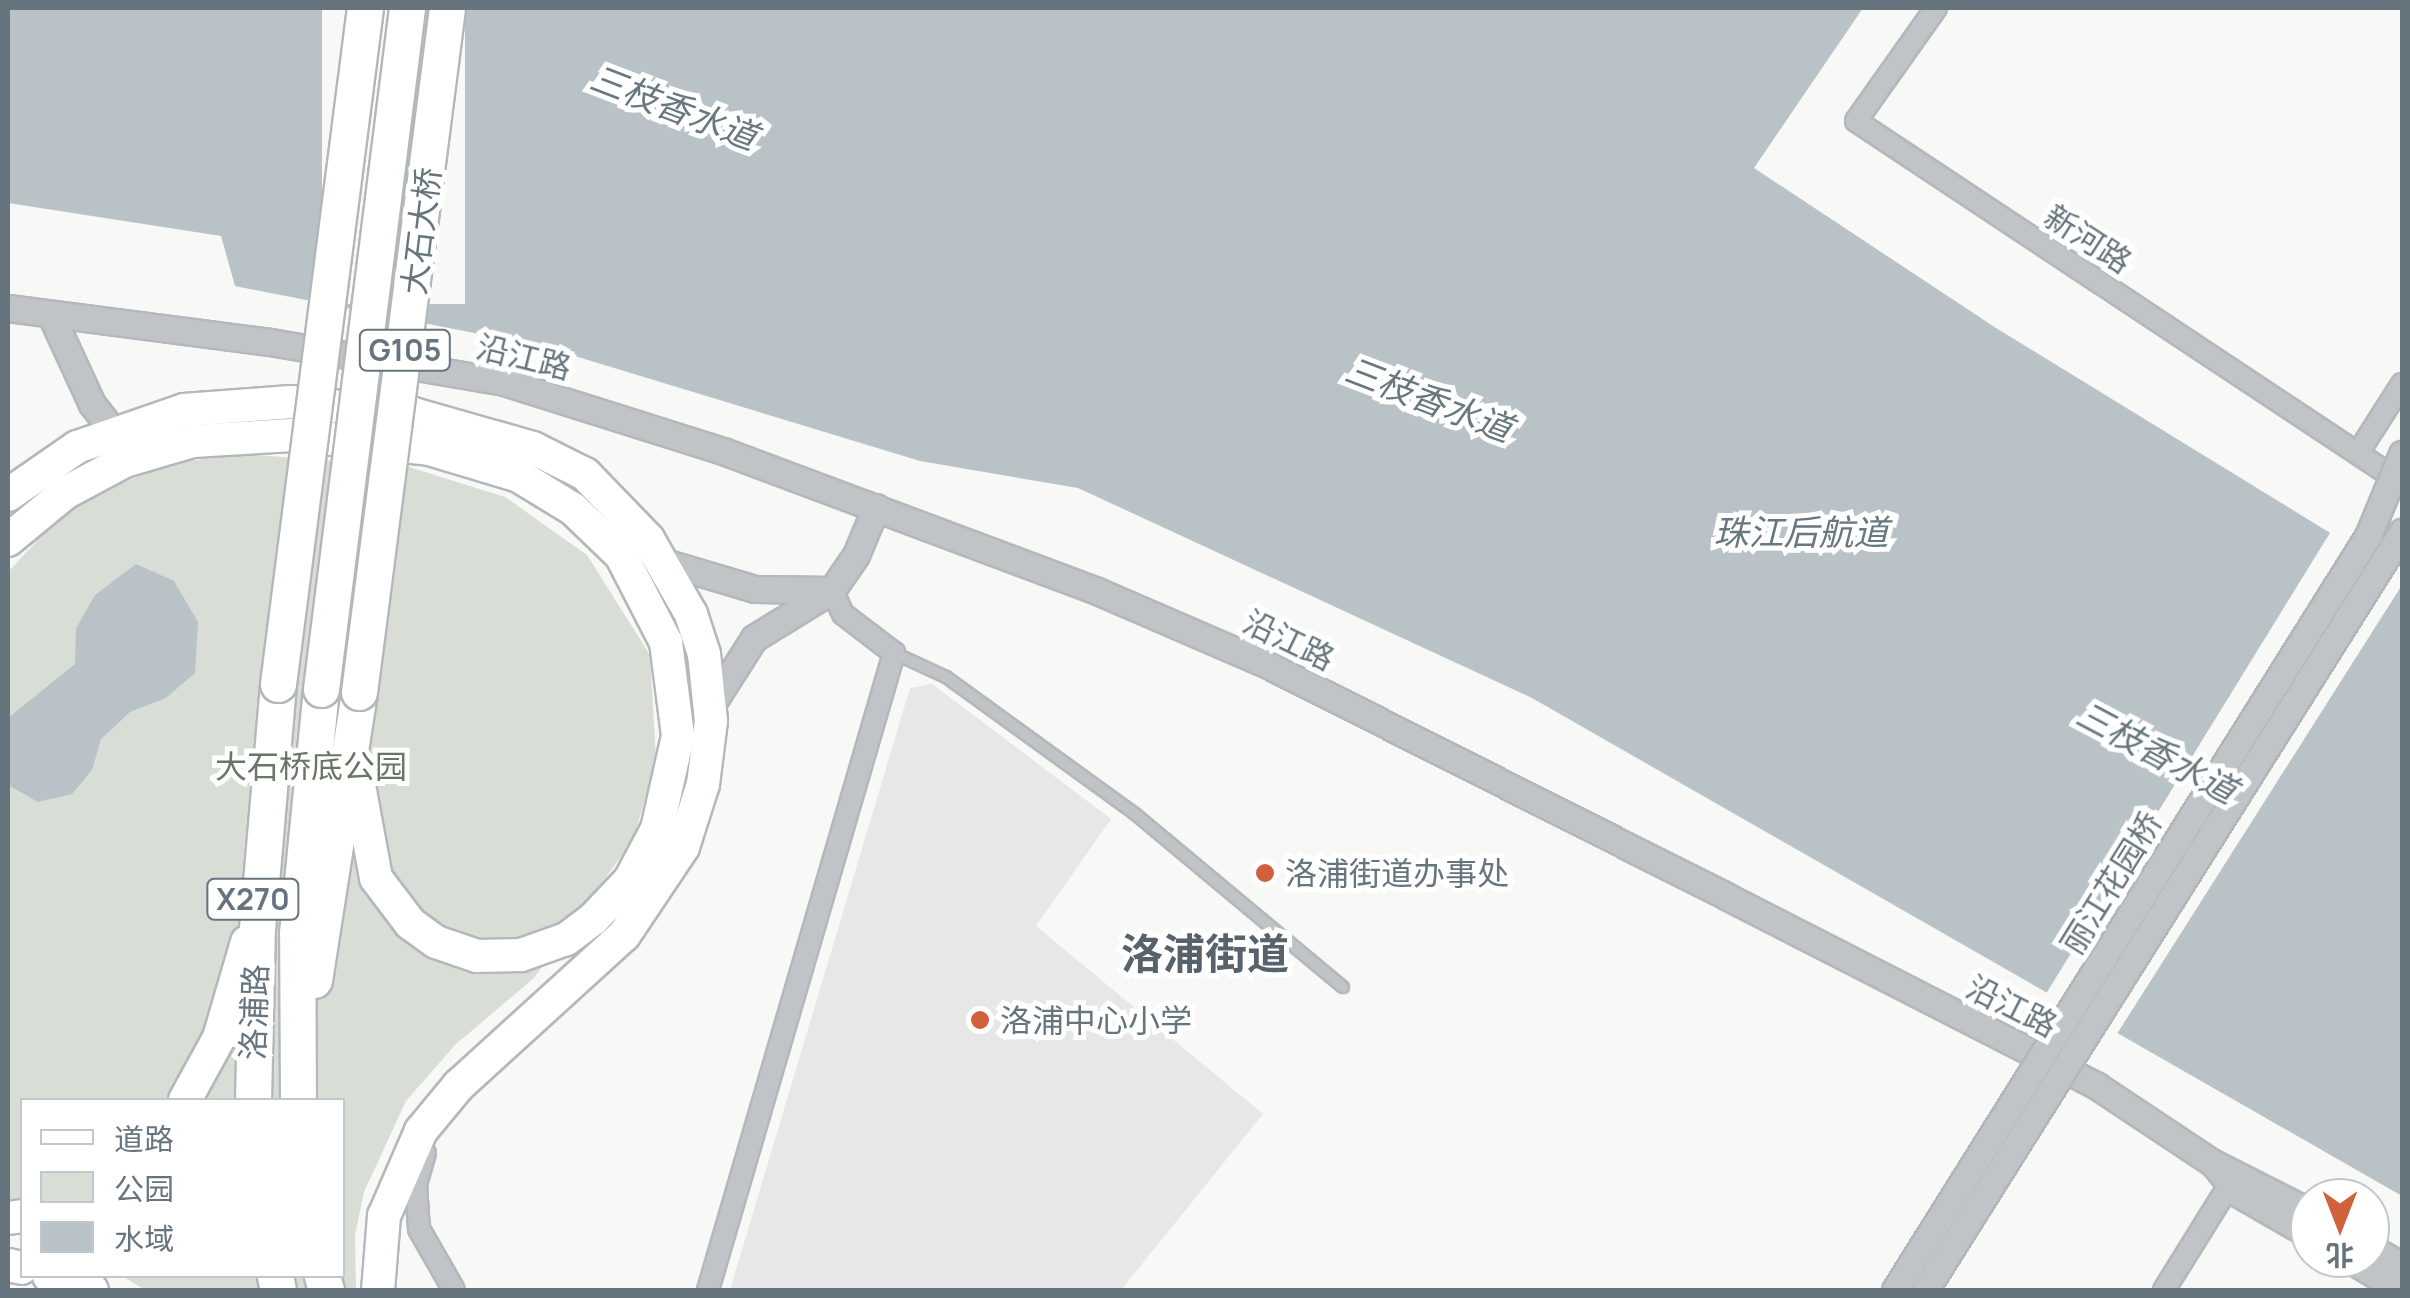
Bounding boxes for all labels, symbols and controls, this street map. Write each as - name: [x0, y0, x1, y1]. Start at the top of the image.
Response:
- water label: 三枝香水道: [585, 56, 763, 158]
- street label: 大石大桥: [394, 165, 448, 297]
- street label: 新河路: [2037, 197, 2139, 281]
- road number: G105: [358, 325, 452, 375]
- street label: 沿江路: [473, 327, 575, 387]
- water label: 三枝香水道: [1340, 348, 1518, 450]
- water label: 珠江后航道: [1714, 511, 1888, 553]
- street label: 沿江路: [1237, 602, 1341, 678]
- water label: 三枝香水道: [2070, 692, 2244, 812]
- park label: 大石桥底公园: [215, 747, 407, 785]
- street label: 丽江花园桥: [2052, 805, 2170, 961]
- place label: 洛浦街道办事处: [1285, 854, 1509, 892]
- marker: 洛浦街道办事处: [1254, 862, 1276, 884]
- road number: X270: [206, 874, 300, 924]
- district label: 洛浦街道: [1121, 928, 1289, 978]
- street label: 洛浦路: [233, 963, 275, 1061]
- street label: 沿江路: [1961, 967, 2063, 1045]
- place label: 洛浦中心小学: [1000, 1001, 1192, 1039]
- marker: 洛浦中心小学: [969, 1009, 991, 1031]
- legend: [20, 1098, 345, 1278]
- text: 道路: [114, 1118, 174, 1159]
- text: 公园: [114, 1168, 174, 1209]
- north arrow: [2290, 1178, 2390, 1278]
- text: 水域: [114, 1218, 174, 1259]
- text: 北: [2326, 1237, 2354, 1275]

